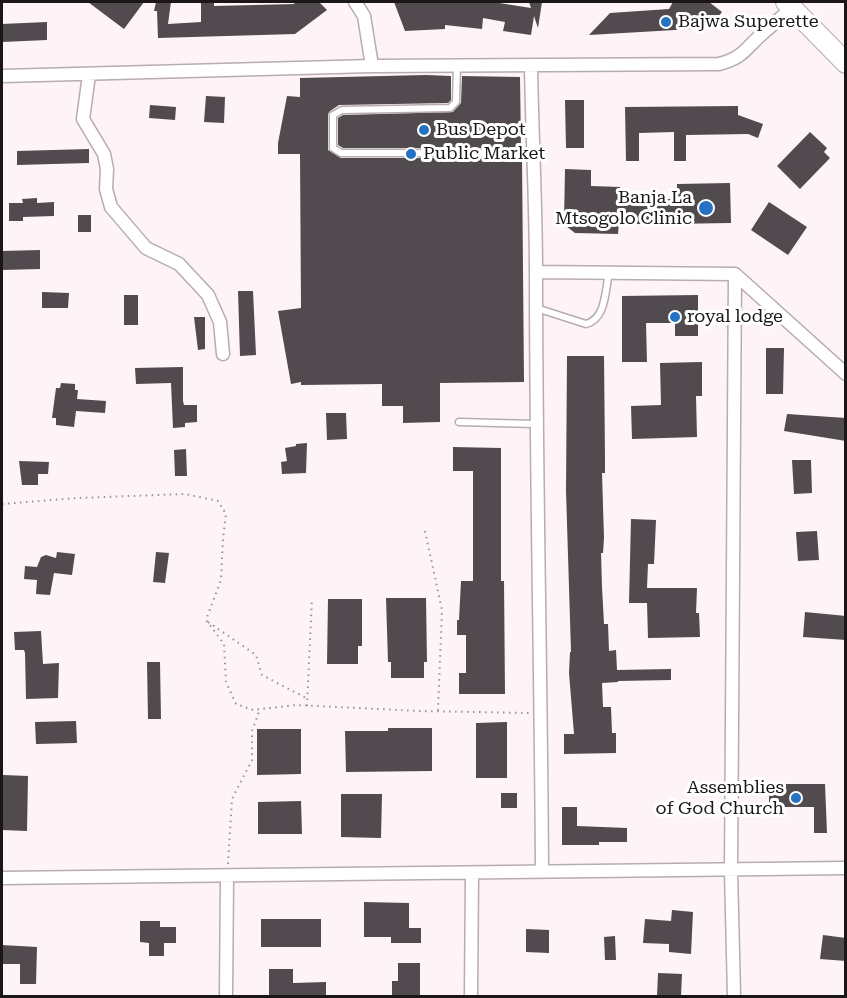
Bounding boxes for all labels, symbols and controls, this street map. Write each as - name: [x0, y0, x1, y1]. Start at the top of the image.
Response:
- place label: Bajwa Superette: [678, 11, 819, 33]
- marker: Bajwa Superette: [659, 15, 673, 29]
- place label: Bus Depot: [436, 119, 526, 141]
- marker: Bus Depot: [417, 123, 431, 137]
- place label: Public Market: [423, 143, 545, 165]
- marker: Public Market: [404, 147, 418, 161]
- place label: Banja La Mtsogolo Clinic: [555, 187, 692, 230]
- marker: Banja La Mtsogolo Clinic: [697, 199, 715, 217]
- place label: royal lodge: [687, 306, 783, 328]
- marker: royal lodge: [668, 310, 682, 324]
- place label: Assemblies of God Church: [656, 777, 784, 820]
- marker: Assemblies of God Church: [789, 791, 803, 805]

